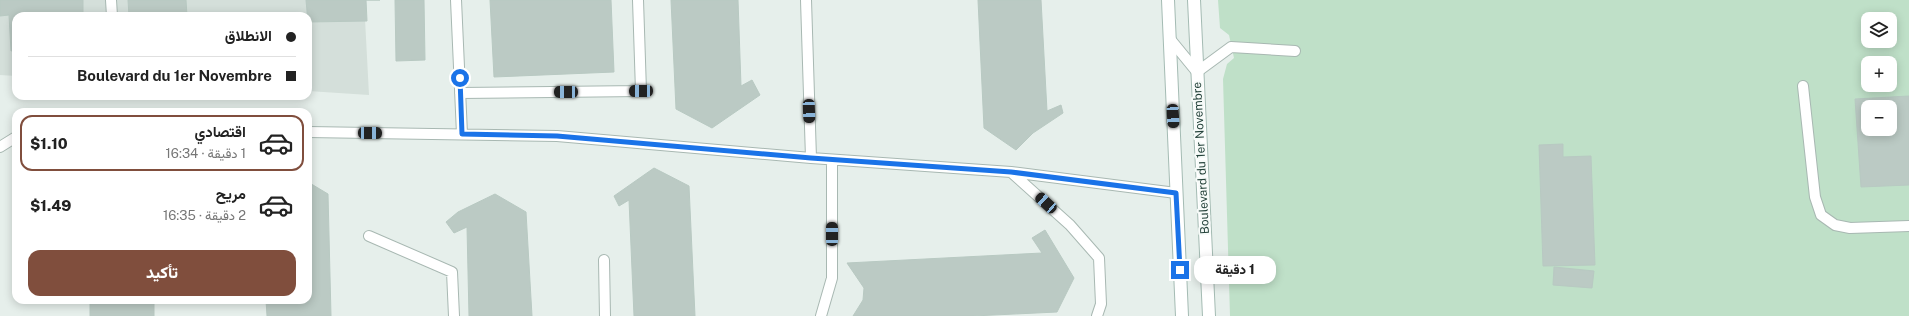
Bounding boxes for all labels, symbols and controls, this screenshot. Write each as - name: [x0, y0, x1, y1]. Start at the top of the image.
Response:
- map controls: [1861, 12, 1897, 136]
- button: layers: [1861, 12, 1897, 48]
- text: الانطلاق: [225, 27, 272, 44]
- button: +: [1861, 56, 1897, 92]
- text: Boulevard du 1er Novembre: [77, 67, 272, 84]
- route start: [451, 69, 469, 87]
- street label: Boulevard du 1er Novembre: [1190, 81, 1212, 235]
- car: [629, 85, 653, 97]
- car: [554, 86, 578, 98]
- car: [803, 99, 815, 123]
- button: −: [1861, 100, 1897, 136]
- car: [1166, 104, 1180, 128]
- text: اقتصادي: [194, 123, 246, 140]
- icon: car: [258, 125, 294, 161]
- car: [358, 127, 382, 139]
- text: $1.10: [30, 135, 68, 152]
- text: 1 دقيقة · 16:34: [166, 146, 246, 161]
- text: مريح: [216, 185, 246, 202]
- icon: car: [258, 187, 294, 223]
- car: [1033, 191, 1059, 215]
- text: $1.49: [30, 197, 71, 214]
- text: 2 دقيقة · 16:35: [163, 208, 246, 223]
- car: [826, 222, 838, 246]
- button: تأكيد: [28, 250, 296, 296]
- callout: 1 دقيقة: [1194, 256, 1276, 284]
- route end: [1171, 261, 1189, 279]
- text: 1 دقيقة: [1215, 262, 1255, 277]

